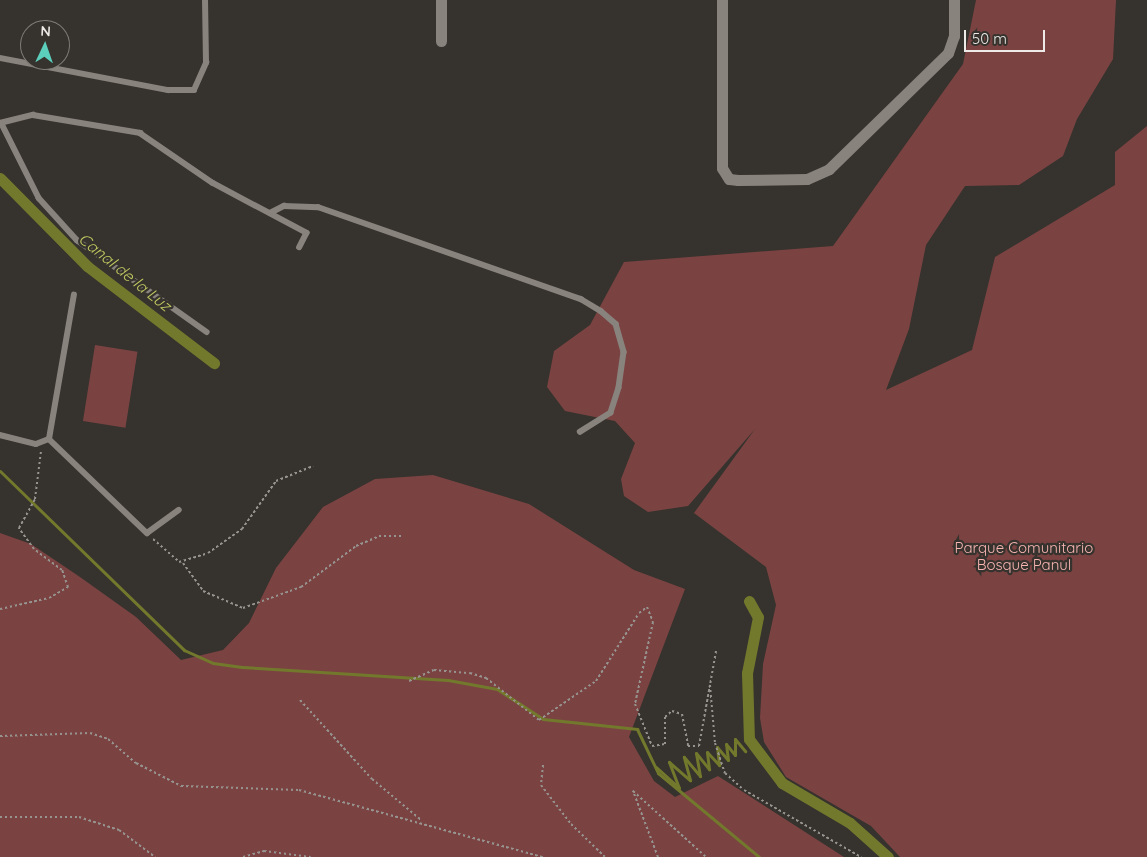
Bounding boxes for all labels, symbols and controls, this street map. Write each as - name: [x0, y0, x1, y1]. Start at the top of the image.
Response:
- north arrow: [20, 20, 70, 70]
- scale bar: [967, 20, 1048, 52]
- text: N: [40, 22, 51, 40]
- text: 50 m: [972, 29, 1007, 48]
- water label: Canal de la Luz: [75, 229, 175, 315]
- park label: Parque Comunitario Bosque Panul: [955, 538, 1093, 573]

